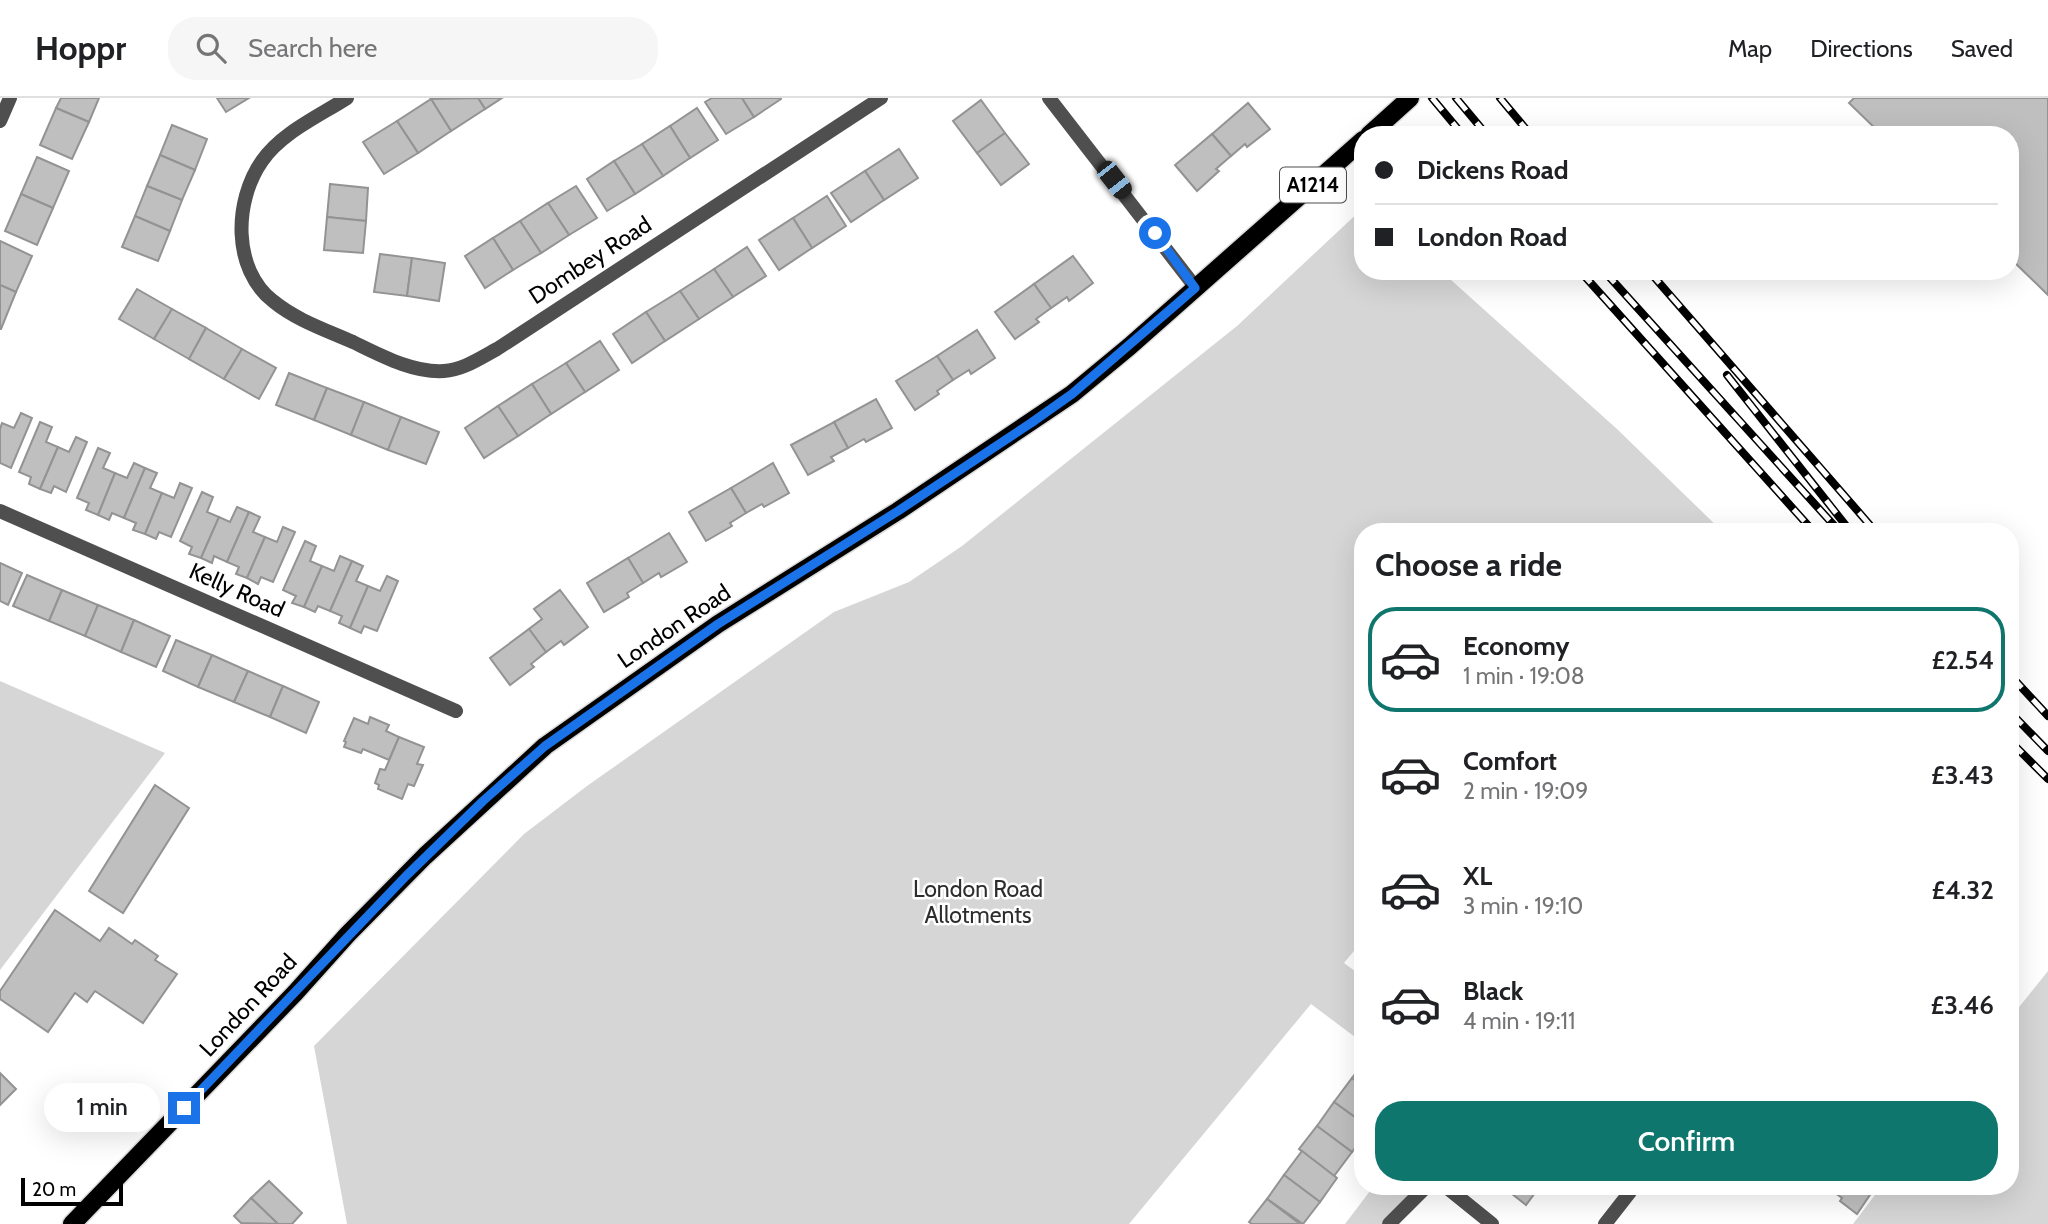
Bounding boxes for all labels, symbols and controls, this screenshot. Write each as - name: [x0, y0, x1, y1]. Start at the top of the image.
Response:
- search box: [168, 17, 658, 80]
- text: Hoppr: [35, 28, 126, 68]
- icon: search: [192, 29, 230, 67]
- text: Search here: [248, 32, 377, 64]
- text: Map: [1728, 34, 1772, 63]
- text: Directions: [1810, 34, 1913, 63]
- text: Saved: [1951, 34, 2013, 63]
- text: Dickens Road: [1417, 154, 1569, 186]
- car: [1093, 157, 1136, 203]
- road number: A1214: [1280, 168, 1346, 202]
- street label: Dombey Road: [523, 210, 657, 310]
- route start: [1139, 217, 1171, 249]
- text: London Road: [1417, 221, 1567, 253]
- text: Choose a ride: [1375, 545, 1562, 584]
- street label: Kelly Road: [185, 557, 289, 623]
- street label: London Road: [612, 578, 736, 674]
- icon: car: [1379, 628, 1442, 691]
- text: Economy: [1463, 630, 1569, 662]
- text: £2.54: [1931, 644, 1994, 676]
- text: 1 min · 19:08: [1463, 662, 1585, 690]
- icon: car: [1379, 743, 1442, 806]
- text: Comfort: [1463, 745, 1557, 777]
- text: £3.43: [1931, 759, 1994, 791]
- text: 2 min · 19:09: [1463, 777, 1588, 805]
- icon: car: [1379, 858, 1442, 921]
- text: XL: [1463, 860, 1492, 892]
- text: £4.32: [1932, 874, 1994, 906]
- park label: London Road Allotments: [913, 875, 1043, 929]
- text: 3 min · 19:10: [1463, 892, 1583, 920]
- street label: London Road: [193, 948, 303, 1062]
- icon: car: [1379, 973, 1442, 1036]
- text: Black: [1463, 975, 1523, 1007]
- text: £3.46: [1930, 989, 1994, 1021]
- text: 4 min · 19:11: [1463, 1007, 1576, 1035]
- callout: 1 min: [44, 1084, 160, 1132]
- route end: [168, 1092, 200, 1124]
- text: 1 min: [76, 1093, 128, 1121]
- button: Confirm: [1375, 1101, 1998, 1181]
- scale bar: [21, 1175, 122, 1207]
- text: 20 m: [32, 1178, 76, 1201]

